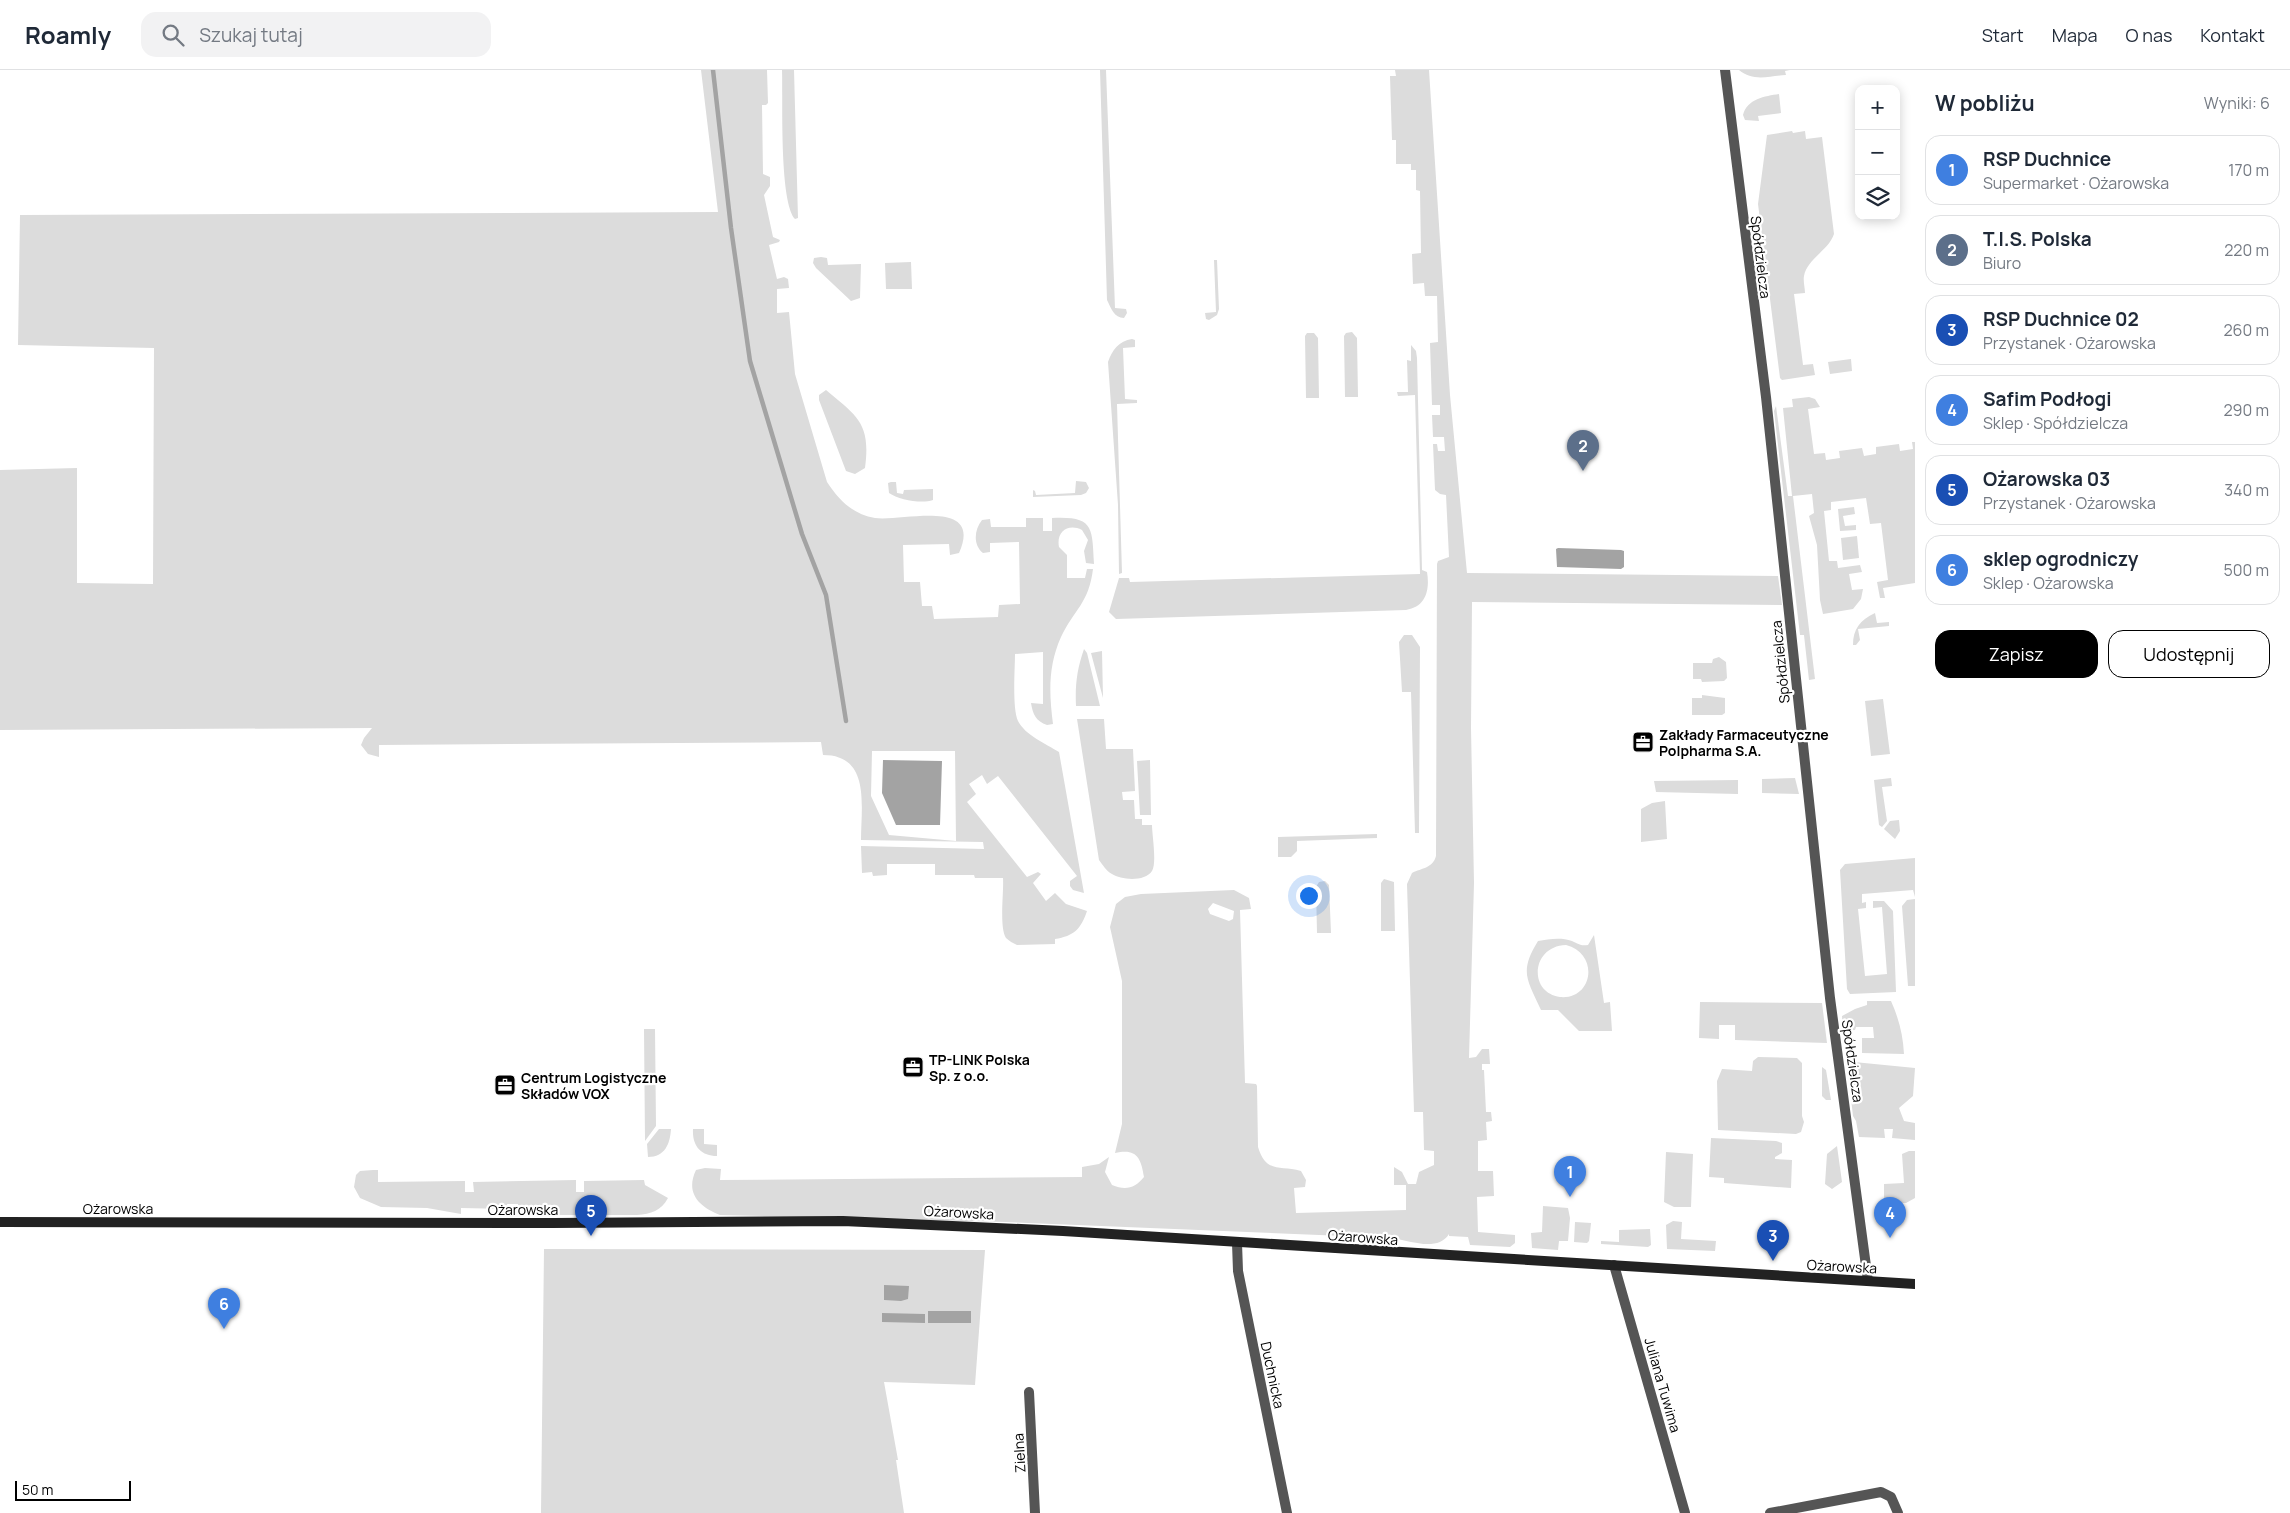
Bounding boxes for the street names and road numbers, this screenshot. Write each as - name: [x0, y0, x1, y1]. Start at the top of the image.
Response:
- street label: Spółdzielcza: [1747, 215, 1775, 299]
- street label: Spółdzielcza: [1766, 620, 1794, 704]
- street label: Spółdzielcza: [1838, 1019, 1868, 1103]
- street label: Ożarowska: [83, 1199, 153, 1218]
- street label: Ożarowska: [488, 1200, 558, 1219]
- street label: Ożarowska: [923, 1201, 995, 1223]
- street label: Ożarowska: [1327, 1225, 1399, 1249]
- street label: Ożarowska: [1806, 1255, 1878, 1277]
- street label: Juliana Tuwima: [1640, 1335, 1686, 1435]
- street label: Duchnicka: [1257, 1340, 1289, 1410]
- street label: Zielna: [1008, 1433, 1030, 1473]

